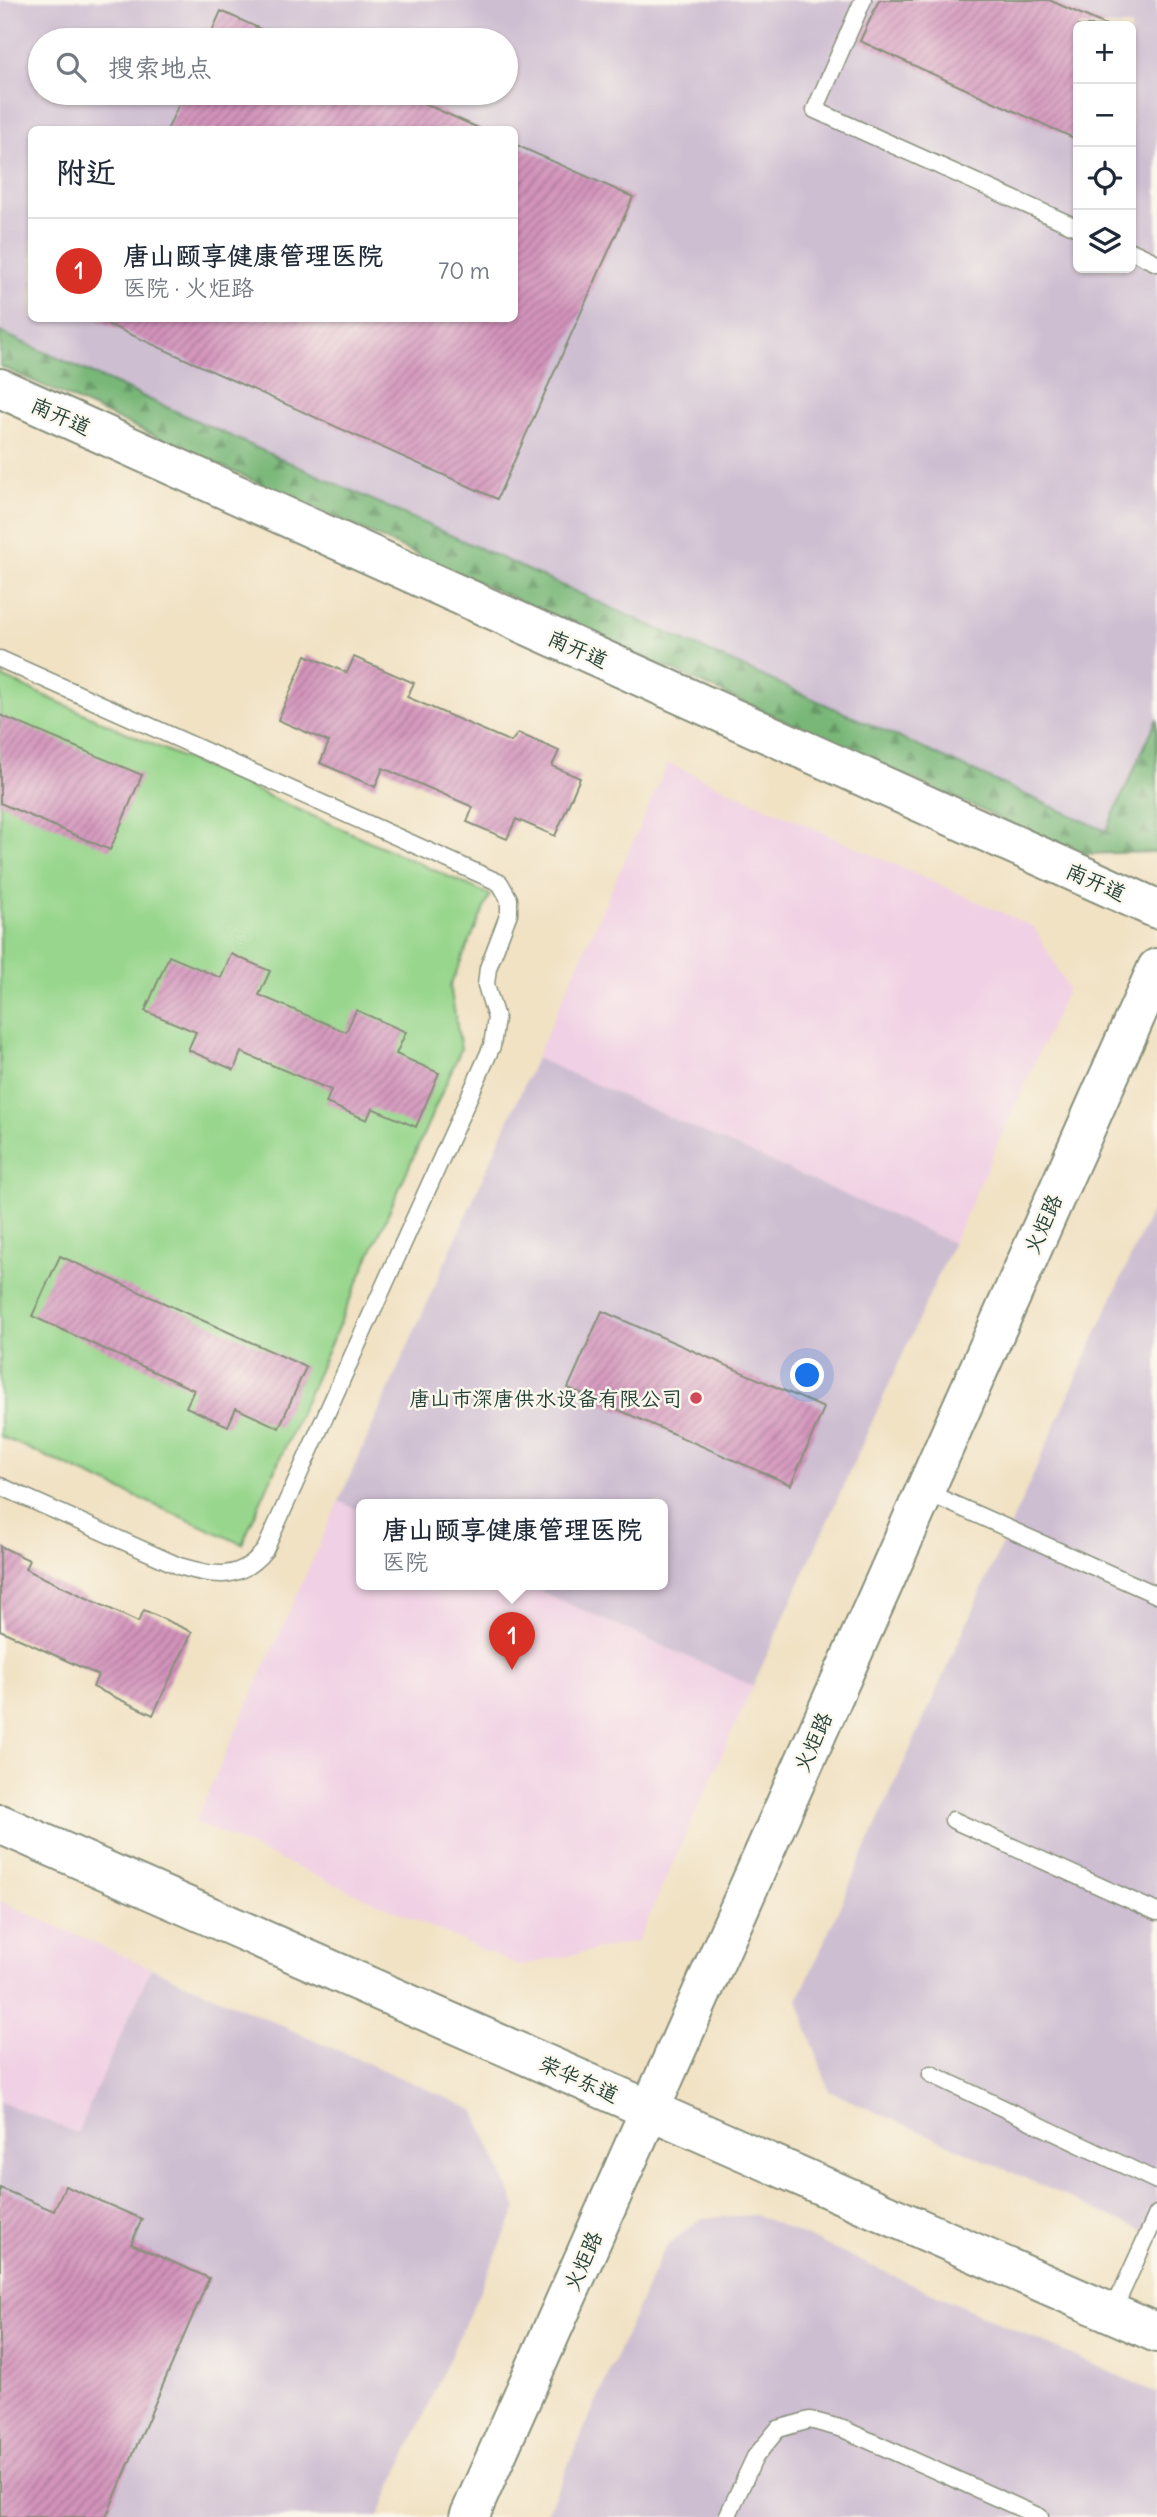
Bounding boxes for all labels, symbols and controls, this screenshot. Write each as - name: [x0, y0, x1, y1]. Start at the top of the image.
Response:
- map controls: [1073, 21, 1136, 273]
- button: +: [1073, 21, 1136, 84]
- search box: [28, 28, 518, 105]
- icon: search: [52, 48, 90, 86]
- text: 搜索地点: [108, 51, 212, 84]
- button: −: [1073, 84, 1136, 147]
- button: locate: [1073, 147, 1136, 210]
- text: 附近: [56, 153, 116, 191]
- button: layers: [1073, 210, 1136, 273]
- text: 唐山颐享健康管理医院: [123, 239, 383, 272]
- text: 1: [74, 256, 84, 285]
- text: 70 m: [438, 256, 490, 285]
- text: 医院 · 火炬路: [123, 273, 254, 302]
- street label: 南开道: [27, 391, 95, 441]
- street label: 南开道: [544, 624, 612, 674]
- street label: 南开道: [1062, 857, 1130, 907]
- street label: 火炬路: [1018, 1190, 1068, 1258]
- your location: [790, 1358, 824, 1392]
- place label: 唐山市深唐供水设备有限公司: [409, 1385, 682, 1412]
- marker: 唐山市深唐供水设备有限公司: [688, 1390, 704, 1406]
- popup: [356, 1499, 668, 1590]
- text: 唐山颐享健康管理医院: [382, 1513, 642, 1546]
- text: 医院: [382, 1547, 428, 1576]
- pin: 1: [489, 1612, 535, 1670]
- street label: 火炬路: [788, 1708, 838, 1776]
- street label: 荣华东道: [535, 2050, 623, 2108]
- street label: 火炬路: [558, 2227, 608, 2295]

